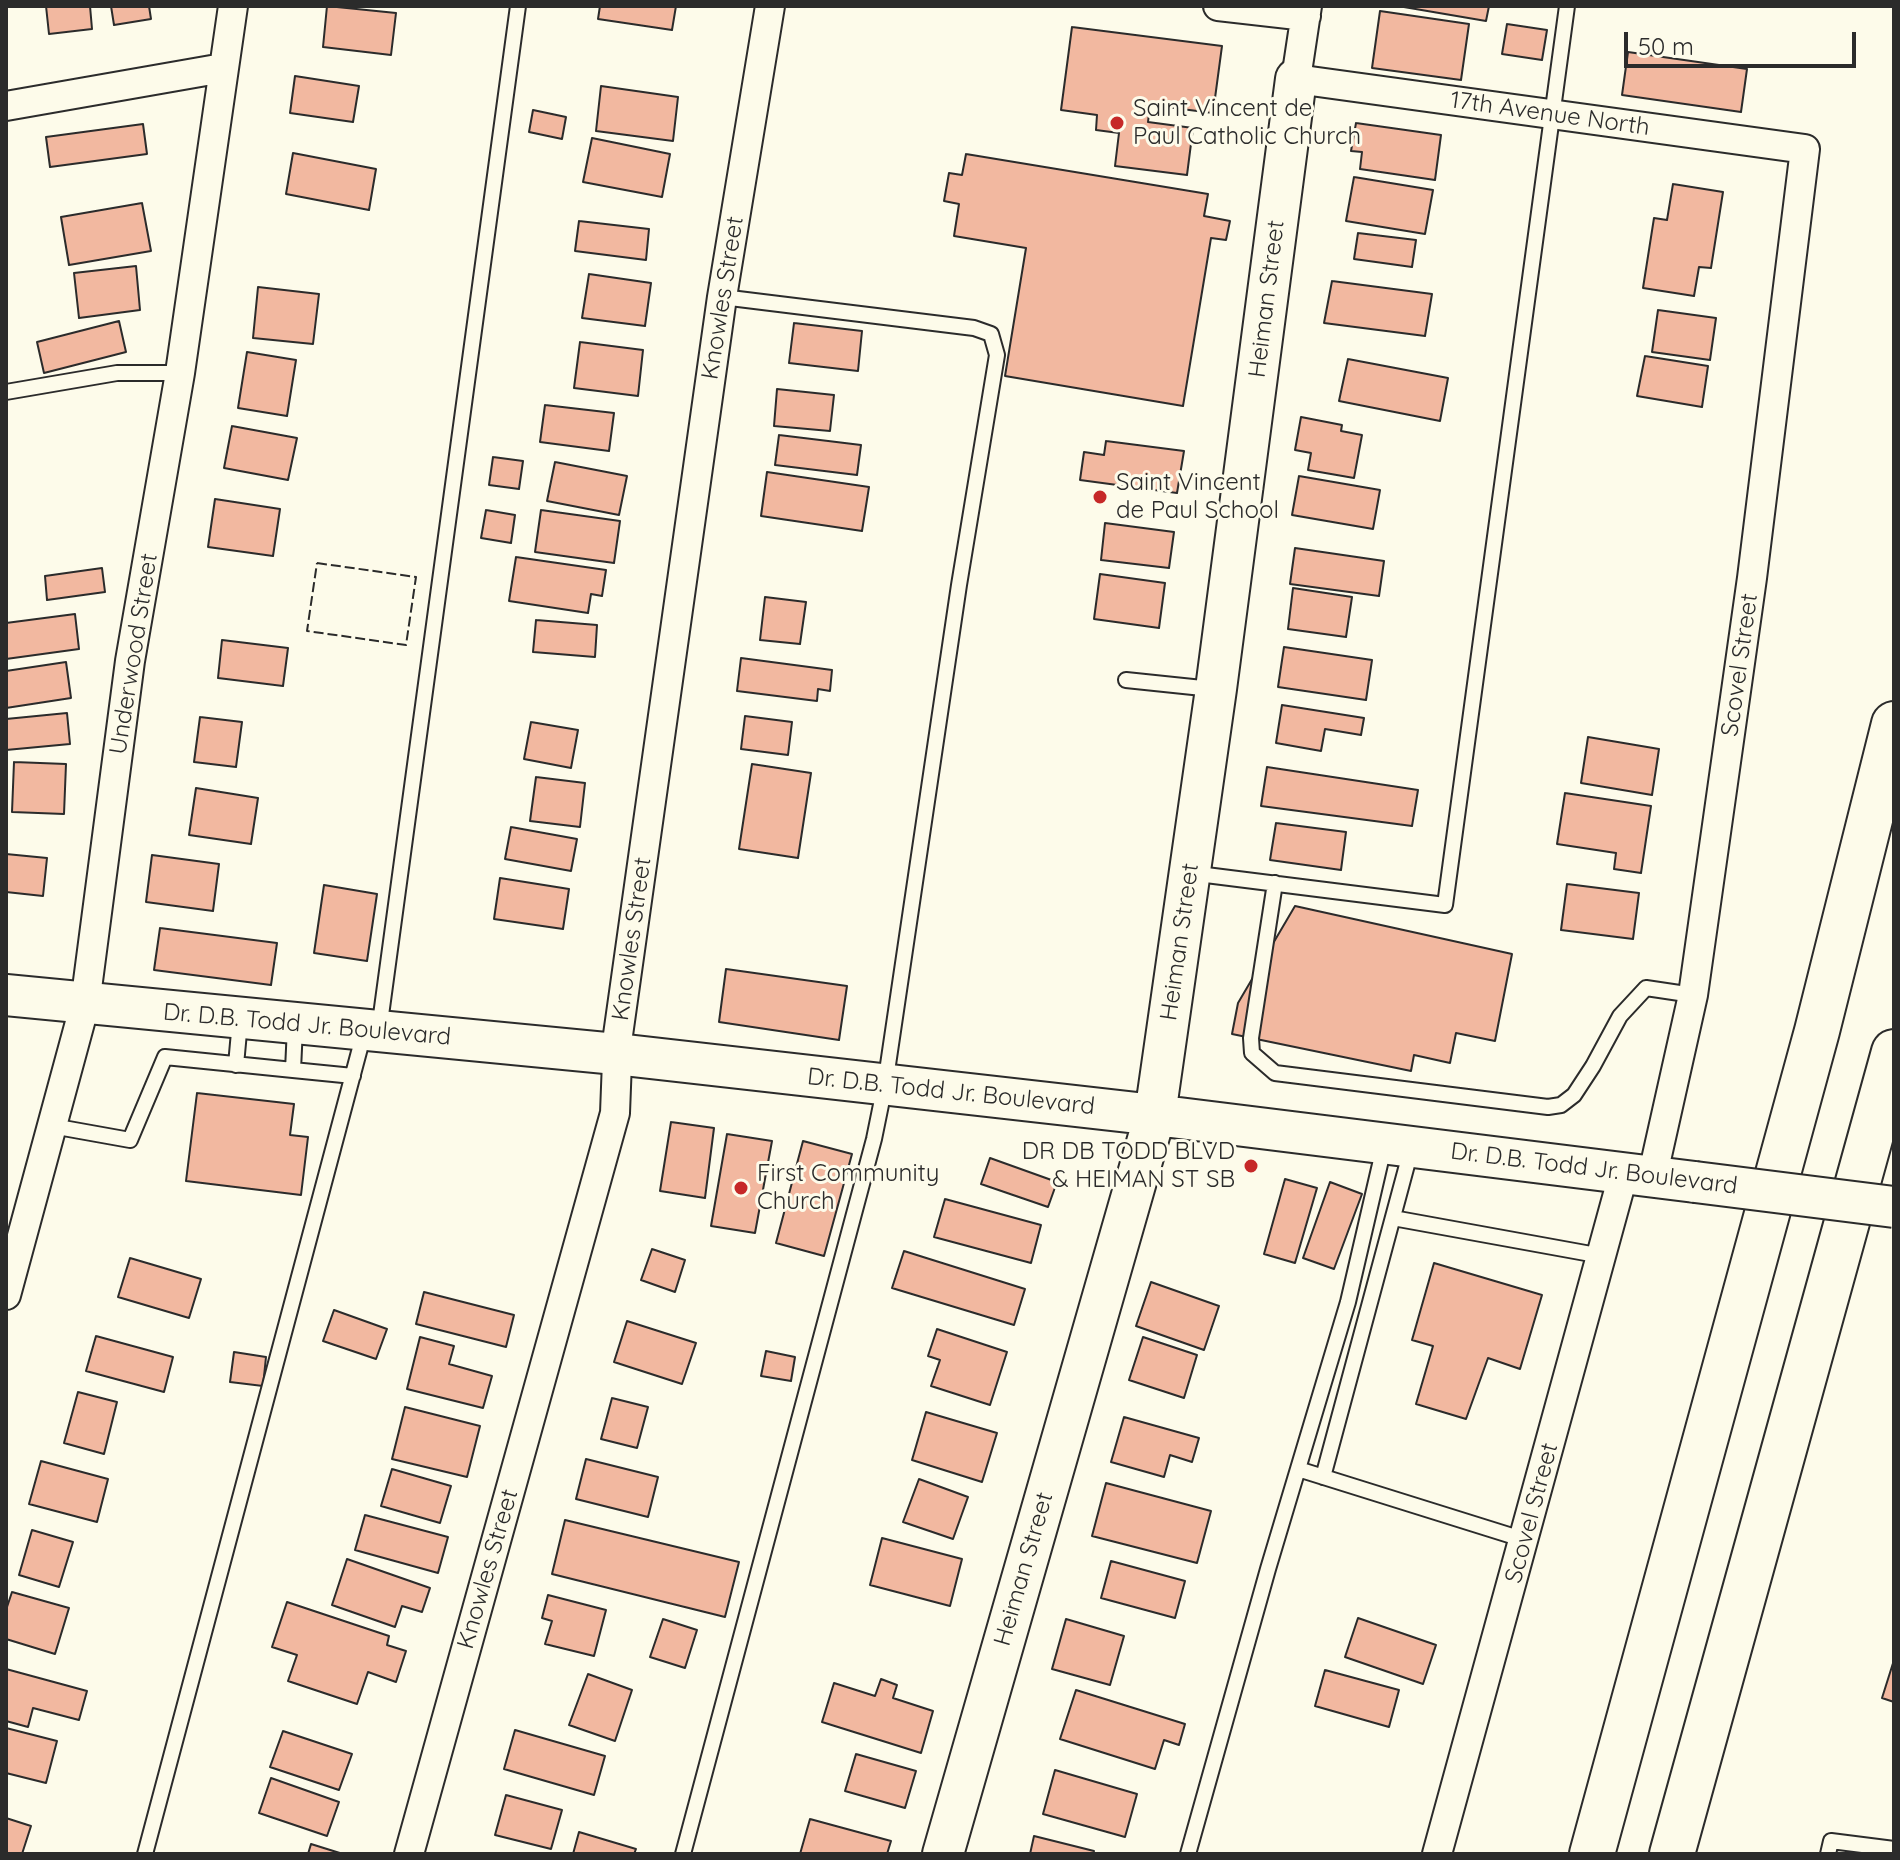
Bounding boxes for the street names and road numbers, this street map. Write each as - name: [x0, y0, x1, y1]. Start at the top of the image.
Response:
- street label: 17th Avenue North: [1448, 86, 1652, 142]
- street label: Knowles Street: [696, 214, 750, 382]
- street label: Heiman Street: [1243, 219, 1291, 379]
- street label: Underwood Street: [104, 551, 164, 757]
- street label: Scovel Street: [1716, 592, 1764, 738]
- street label: Knowles Street: [606, 855, 658, 1023]
- street label: Heiman Street: [1155, 862, 1205, 1022]
- street label: Dr. D.B. Todd Jr. Boulevard: [162, 998, 452, 1052]
- street label: Dr. D.B. Todd Jr. Boulevard: [806, 1063, 1096, 1121]
- street label: Dr. D.B. Todd Jr. Boulevard: [1449, 1137, 1739, 1201]
- street label: Scovel Street: [1499, 1440, 1565, 1586]
- street label: Knowles Street: [451, 1486, 525, 1652]
- street label: Heiman Street: [988, 1489, 1060, 1649]

